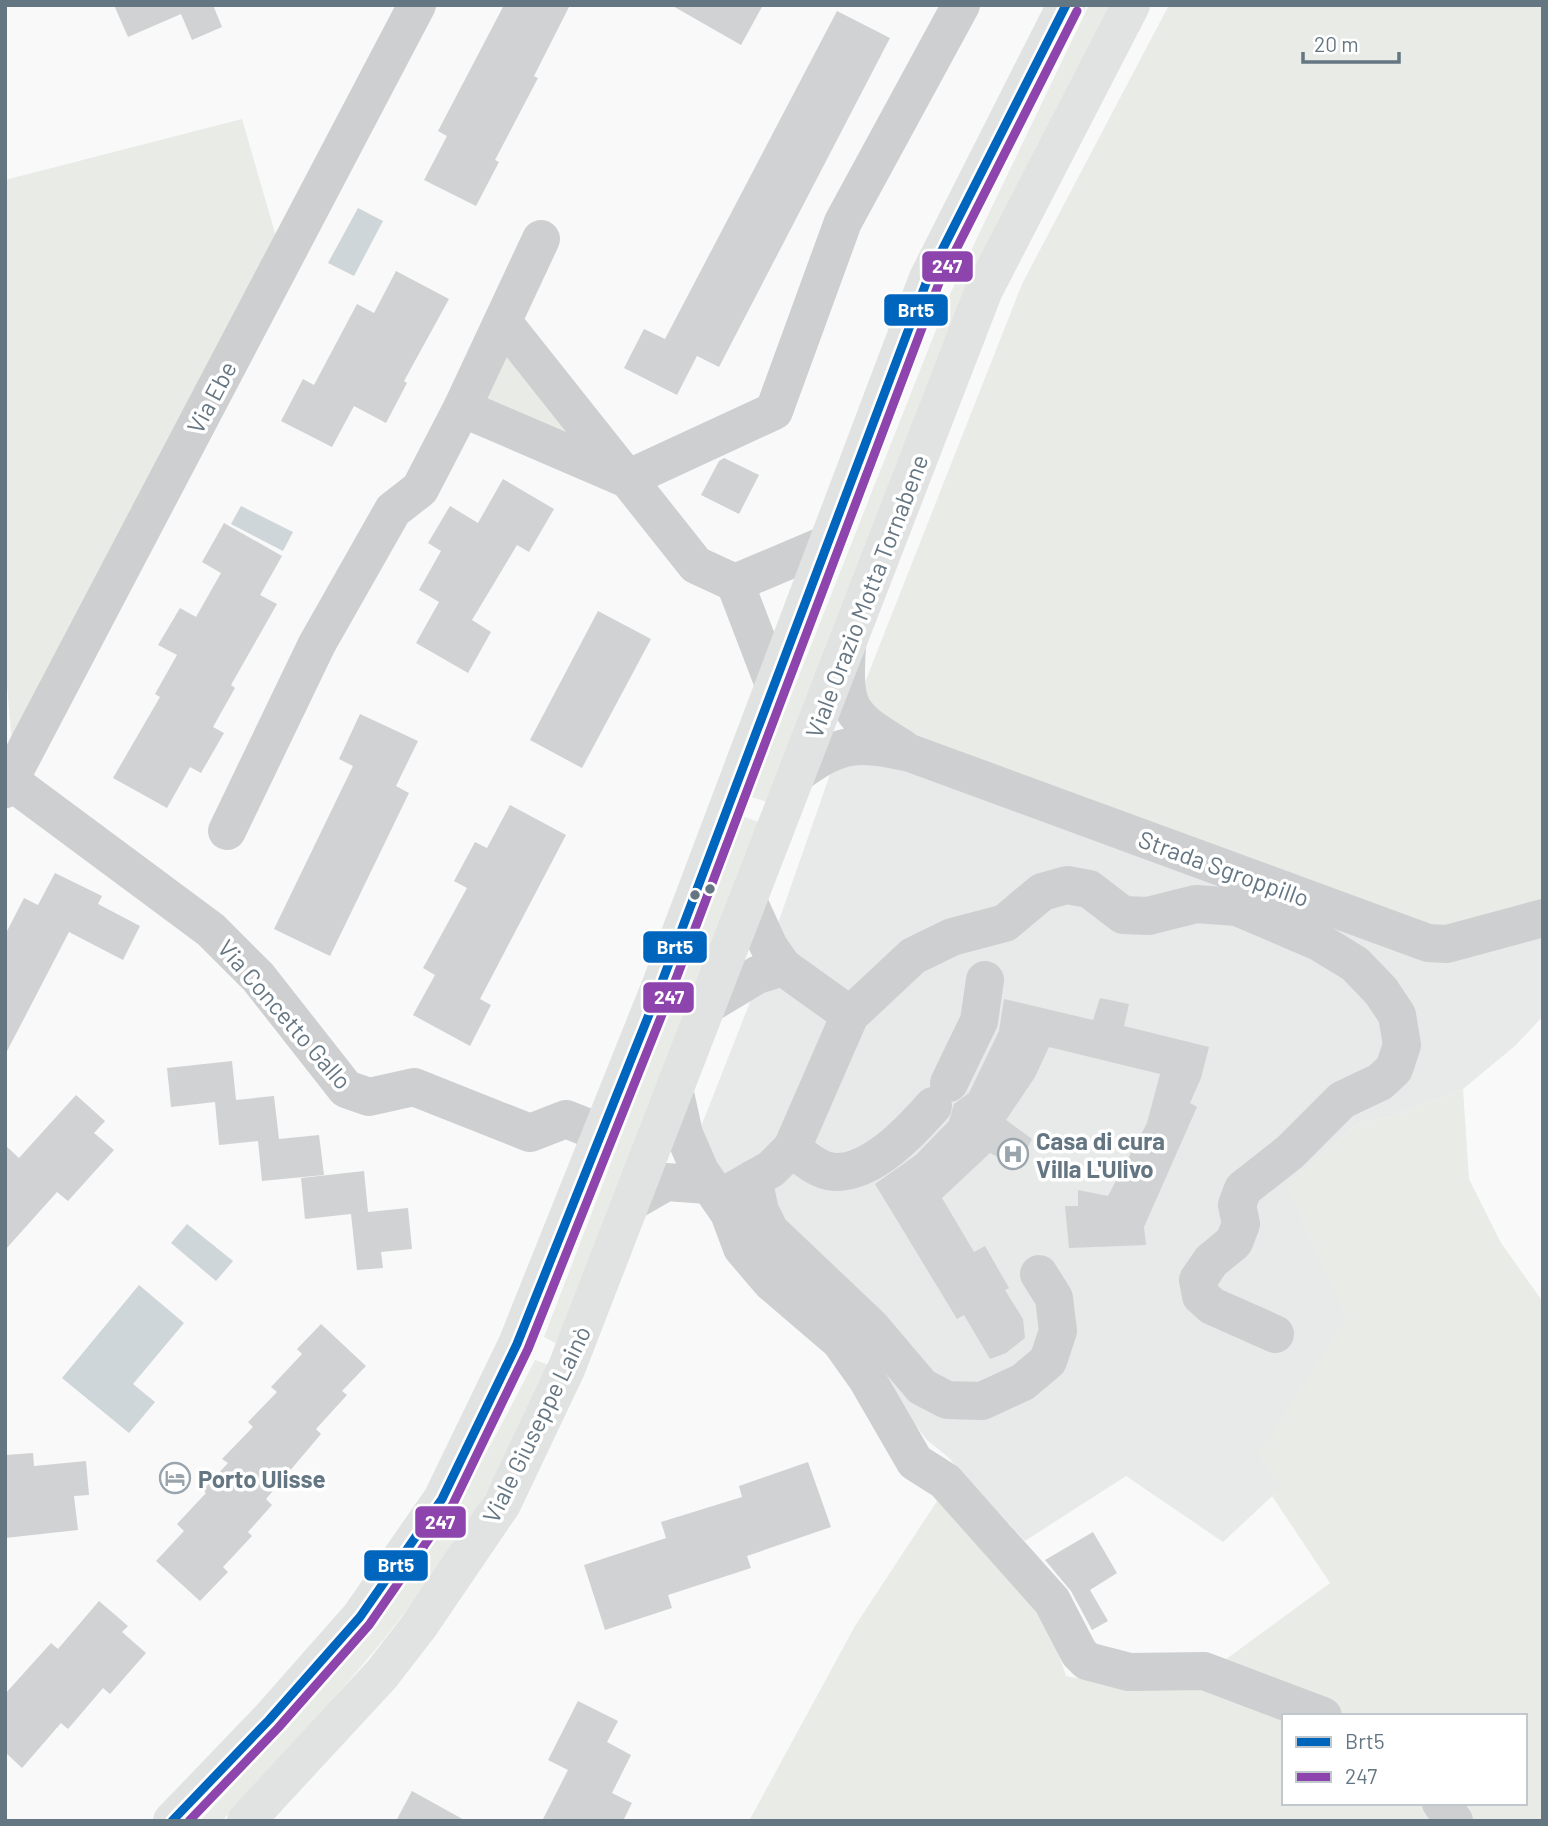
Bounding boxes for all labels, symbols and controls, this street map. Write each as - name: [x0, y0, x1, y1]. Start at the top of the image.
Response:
- scale bar: [1303, 21, 1399, 65]
- text: 20 m: [1314, 31, 1359, 56]
- line badge: 247: [921, 250, 974, 283]
- text: 247: [932, 254, 963, 277]
- line badge: Brt5: [883, 293, 949, 327]
- text: Brt5: [898, 298, 934, 321]
- street label: Via Ebe: [180, 356, 242, 438]
- street label: Viale Orazio Motta Tornabene: [799, 450, 933, 742]
- street label: Strada Sgroppillo: [1135, 824, 1313, 912]
- unlabelled marker: [703, 882, 717, 896]
- unlabelled marker: [688, 888, 702, 902]
- line badge: Brt5: [642, 930, 708, 964]
- street label: Via Concetto Gallo: [212, 933, 358, 1095]
- text: Brt5: [657, 935, 693, 958]
- line badge: 247: [642, 981, 695, 1014]
- text: 247: [654, 985, 685, 1008]
- place label: Casa di cura Villa L'Ulivo: [1036, 1126, 1165, 1183]
- hospital icon: Casa di cura Villa L'Ulivo: [996, 1137, 1030, 1171]
- street label: Viale Giuseppe Lainò: [476, 1321, 596, 1527]
- hotel icon: Porto Ulisse: [158, 1461, 192, 1495]
- place label: Porto Ulisse: [198, 1464, 326, 1493]
- line badge: 247: [414, 1505, 467, 1539]
- text: 247: [425, 1510, 456, 1533]
- line badge: Brt5: [363, 1549, 429, 1582]
- text: Brt5: [378, 1553, 414, 1576]
- legend: [1282, 1714, 1527, 1805]
- text: Brt5: [1345, 1728, 1385, 1753]
- text: 247: [1345, 1763, 1377, 1788]

